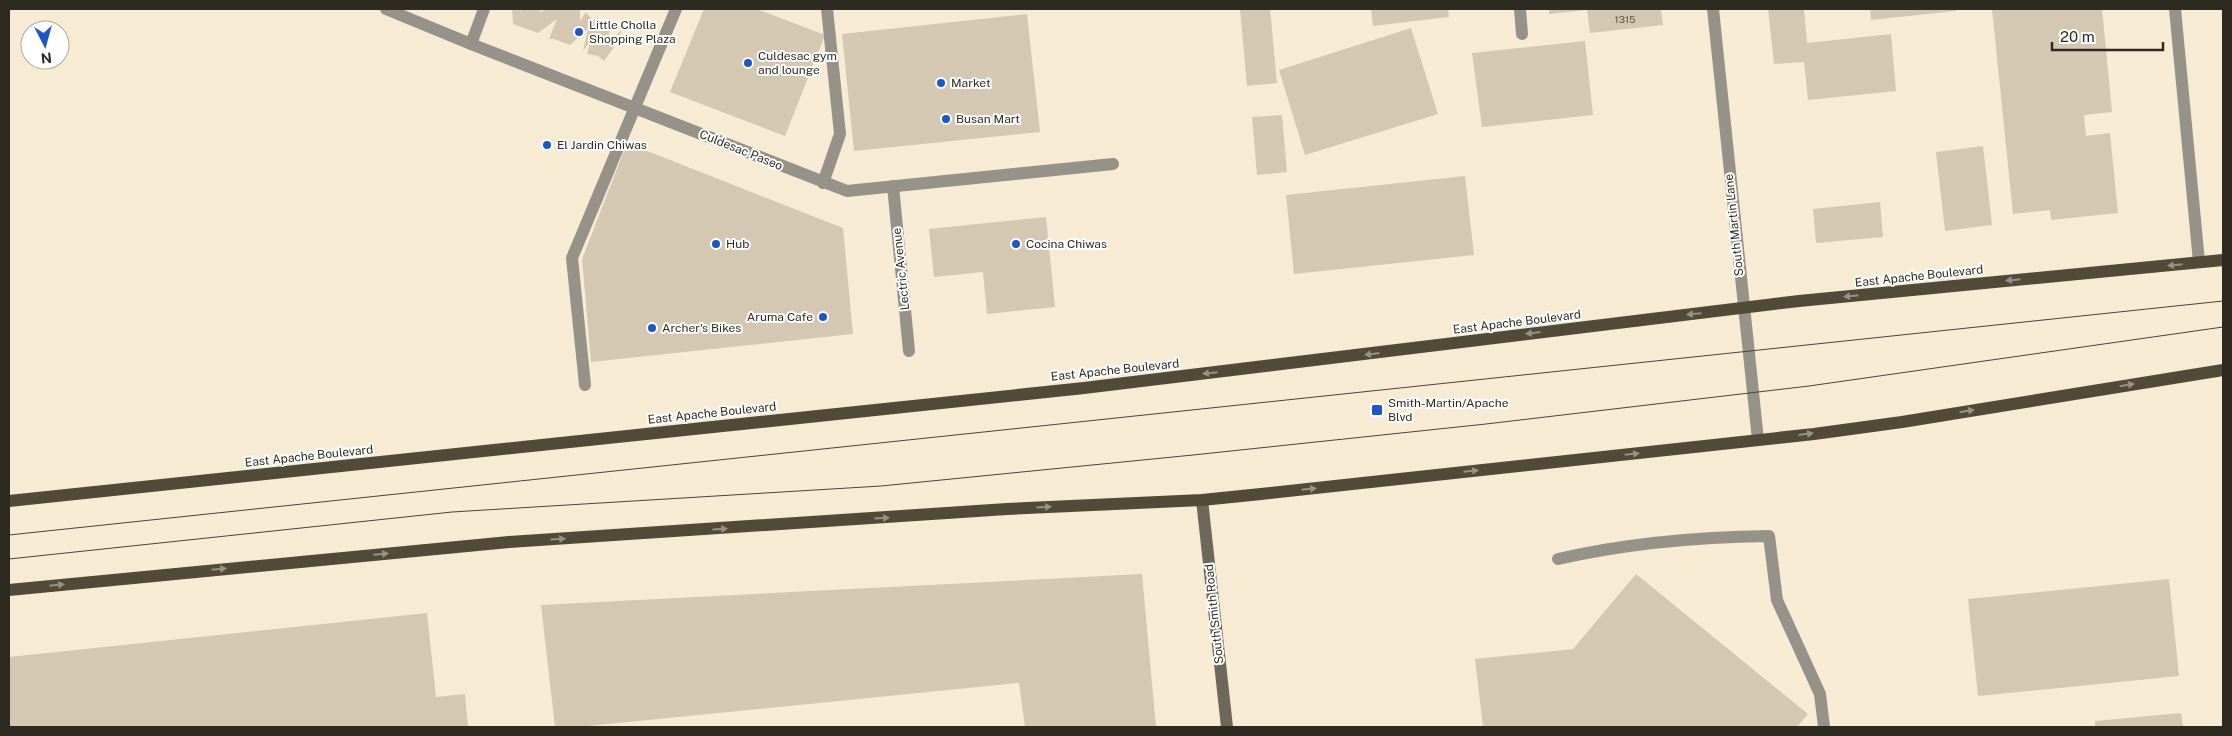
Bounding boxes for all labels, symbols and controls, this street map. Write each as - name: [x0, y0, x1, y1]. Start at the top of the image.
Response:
- house number: 1315: [1615, 13, 1635, 25]
- place label: Little Cholla Shopping Plaza: [589, 18, 676, 46]
- north arrow: [20, 20, 70, 70]
- scale bar: [2052, 20, 2163, 52]
- marker: Little Cholla Shopping Plaza: [573, 26, 585, 38]
- text: 20 m: [2060, 28, 2095, 45]
- text: N: [40, 49, 53, 66]
- place label: Culdesac gym and lounge: [758, 49, 837, 77]
- marker: Culdesac gym and lounge: [742, 57, 754, 69]
- place label: Market: [951, 76, 991, 90]
- marker: Market: [935, 77, 947, 89]
- place label: Busan Mart: [956, 112, 1020, 126]
- marker: Busan Mart: [940, 113, 952, 125]
- street label: Culdesac Paseo: [697, 127, 785, 173]
- place label: El Jardin Chiwas: [557, 138, 647, 152]
- marker: El Jardin Chiwas: [541, 139, 553, 151]
- street label: South Martin Lane: [1722, 173, 1746, 277]
- street label: Lectric Avenue: [890, 227, 912, 311]
- place label: Hub: [726, 237, 749, 251]
- place label: Cocina Chiwas: [1026, 237, 1107, 251]
- marker: Hub: [710, 238, 722, 250]
- marker: Cocina Chiwas: [1010, 238, 1022, 250]
- one-way arrow: [2166, 261, 2182, 269]
- street label: East Apache Boulevard: [1854, 262, 1984, 290]
- one-way arrow: [2005, 277, 2021, 285]
- one-way arrow: [1843, 292, 1859, 300]
- street label: East Apache Boulevard: [1452, 307, 1582, 337]
- place label: Aruma Cafe: [747, 310, 813, 324]
- one-way arrow: [1686, 310, 1702, 318]
- marker: Aruma Cafe: [817, 311, 829, 323]
- place label: Archer's Bikes: [662, 321, 741, 335]
- marker: Archer's Bikes: [646, 322, 658, 334]
- one-way arrow: [1525, 330, 1541, 338]
- one-way arrow: [1364, 350, 1380, 358]
- street label: East Apache Boulevard: [1050, 356, 1180, 384]
- one-way arrow: [1202, 369, 1218, 377]
- one-way arrow: [2120, 380, 2136, 388]
- place label: Smith-Martin/Apache Blvd: [1388, 396, 1509, 424]
- street label: East Apache Boulevard: [647, 399, 777, 427]
- marker: Smith-Martin/Apache Blvd: [1370, 403, 1384, 417]
- one-way arrow: [1959, 407, 1975, 415]
- one-way arrow: [1798, 430, 1814, 438]
- street label: East Apache Boulevard: [244, 442, 374, 470]
- one-way arrow: [1625, 450, 1641, 458]
- one-way arrow: [1463, 467, 1479, 475]
- one-way arrow: [1302, 485, 1318, 493]
- one-way arrow: [1036, 503, 1052, 511]
- one-way arrow: [874, 513, 890, 521]
- one-way arrow: [712, 524, 728, 532]
- one-way arrow: [550, 535, 566, 543]
- one-way arrow: [373, 550, 389, 558]
- street label: South Smith Road: [1202, 563, 1226, 665]
- one-way arrow: [211, 565, 227, 573]
- one-way arrow: [50, 581, 66, 589]

